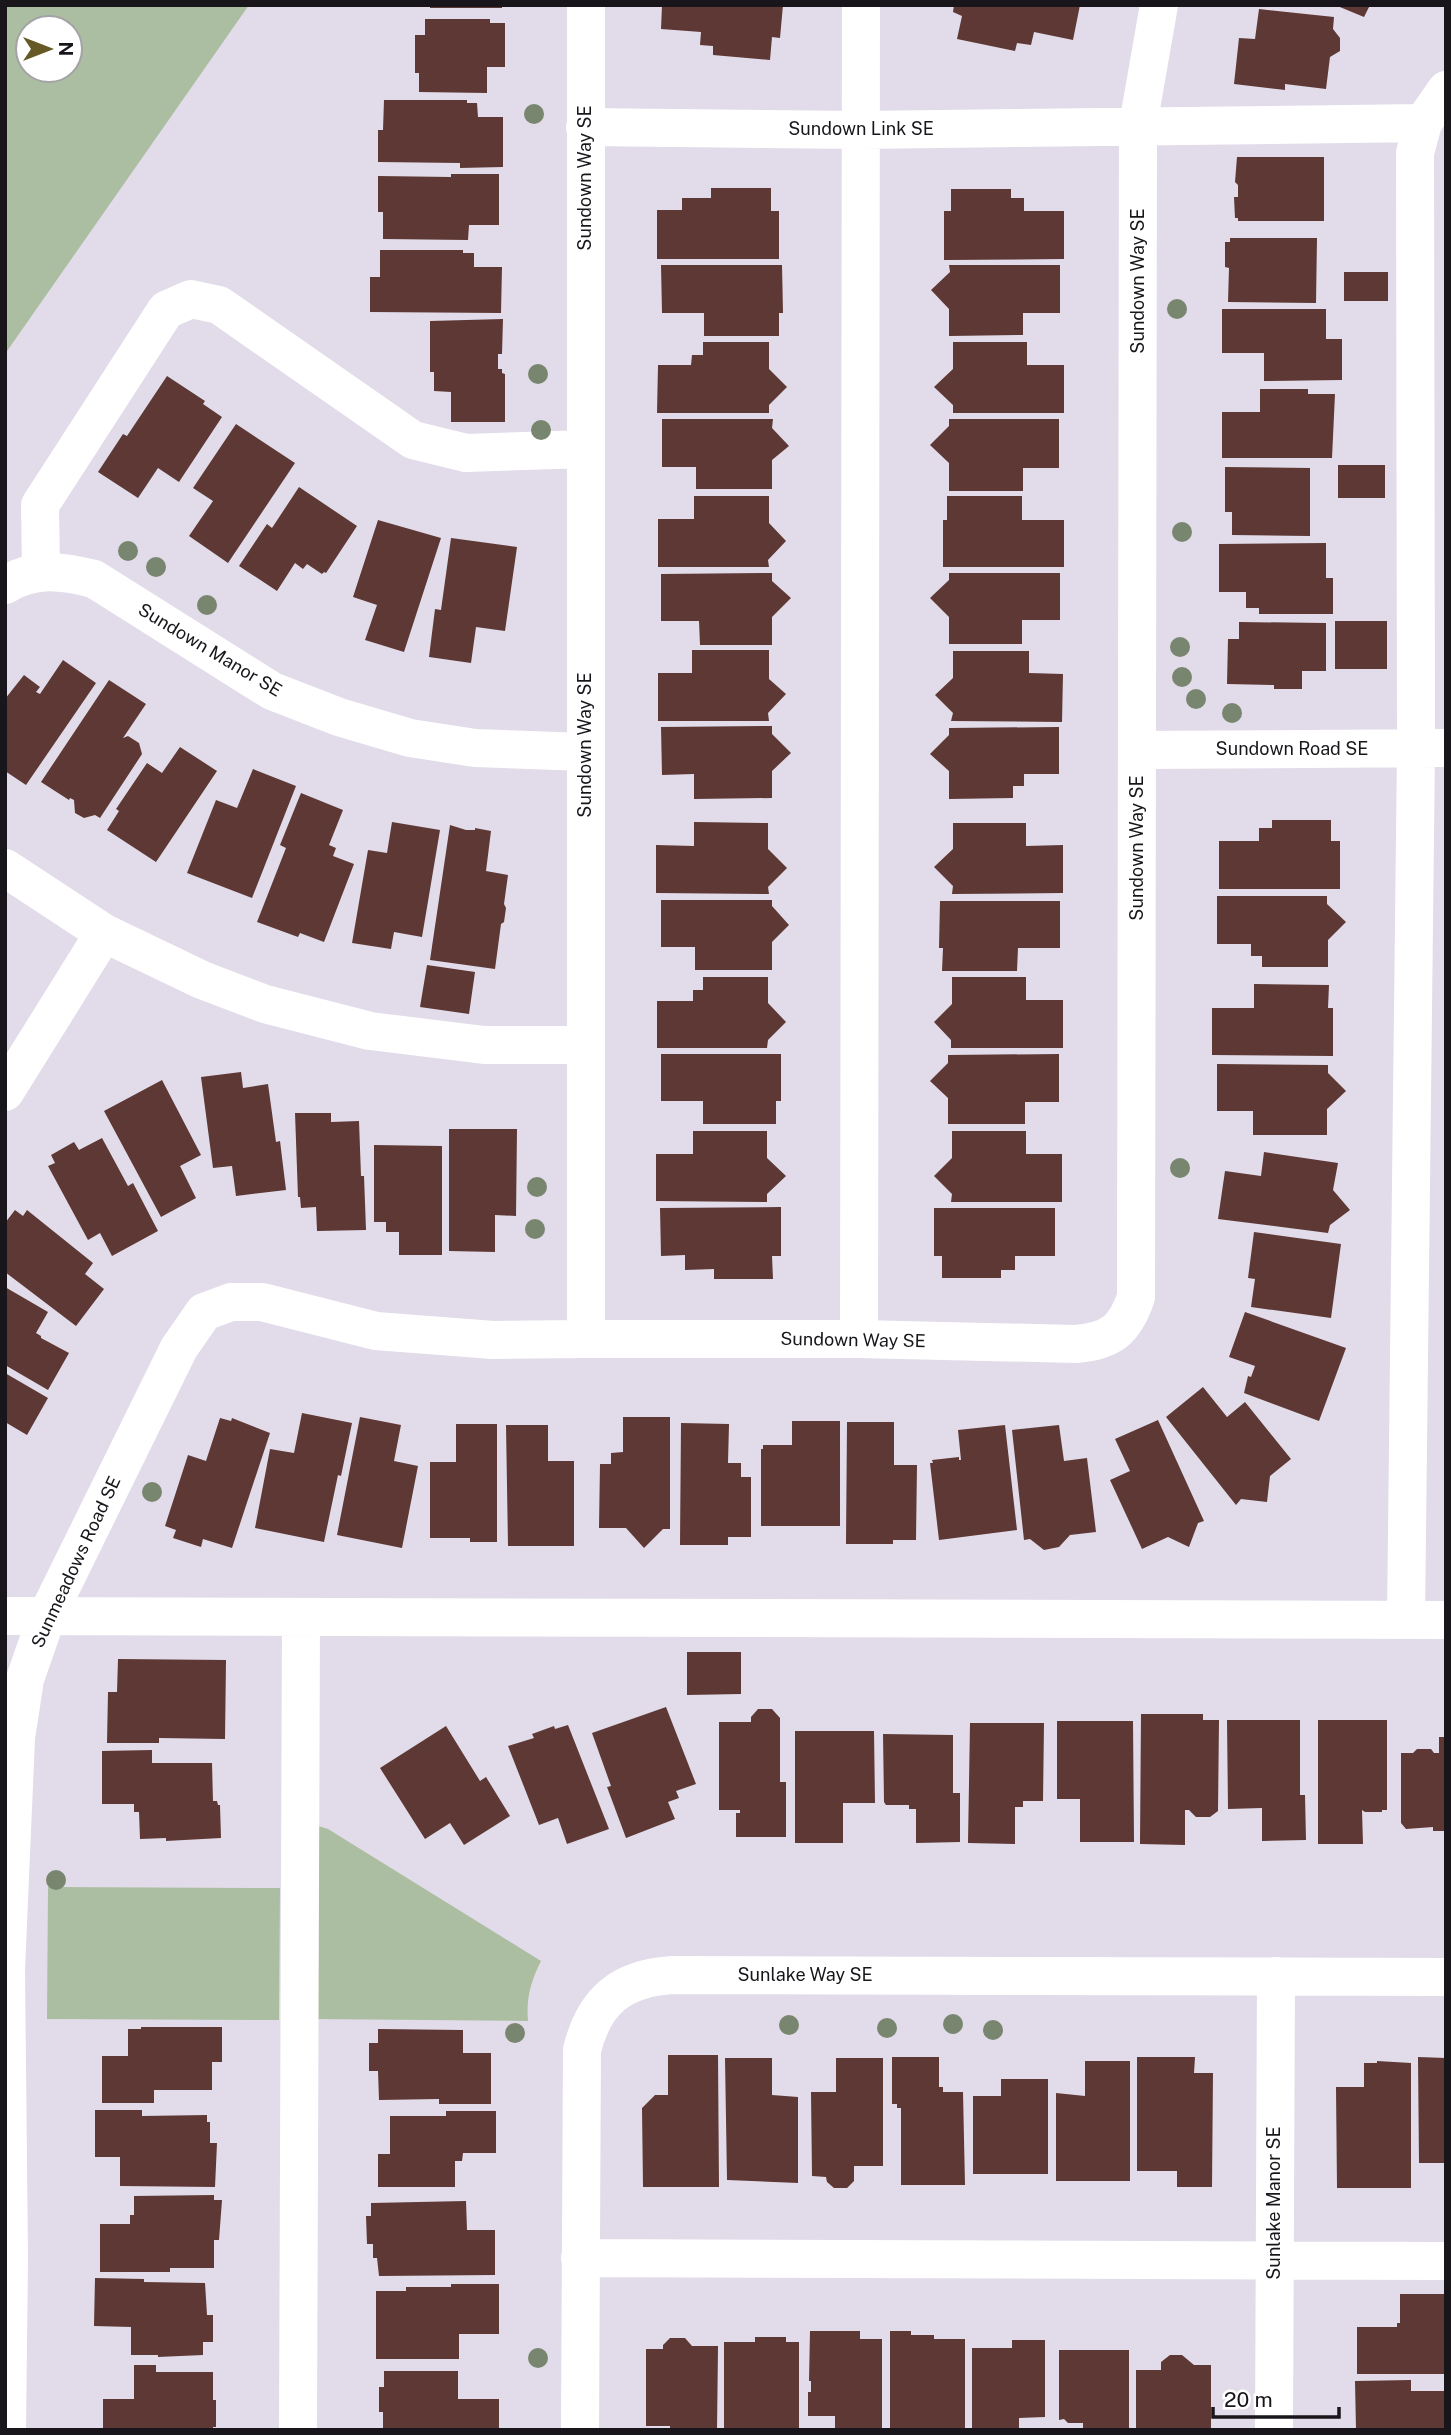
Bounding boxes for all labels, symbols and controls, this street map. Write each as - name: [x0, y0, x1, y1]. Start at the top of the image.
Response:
- north arrow: [14, 14, 84, 84]
- text: N: [55, 42, 77, 56]
- street label: Sundown Way SE: [574, 105, 595, 251]
- street label: Sundown Link SE: [788, 118, 934, 139]
- street label: Sundown Way SE: [1127, 208, 1148, 354]
- street label: Sundown Manor SE: [135, 598, 286, 701]
- street label: Sundown Way SE: [574, 672, 595, 818]
- street label: Sundown Road SE: [1216, 738, 1368, 759]
- street label: Sundown Way SE: [1126, 775, 1147, 921]
- street label: Sundown Way SE: [780, 1328, 926, 1351]
- street label: Sunmeadows Road SE: [27, 1473, 125, 1651]
- street label: Sunlake Way SE: [737, 1964, 873, 1985]
- street label: Sunlake Manor SE: [1263, 2126, 1284, 2280]
- scale bar: [1213, 2376, 1339, 2420]
- text: 20 m: [1224, 2387, 1273, 2412]

